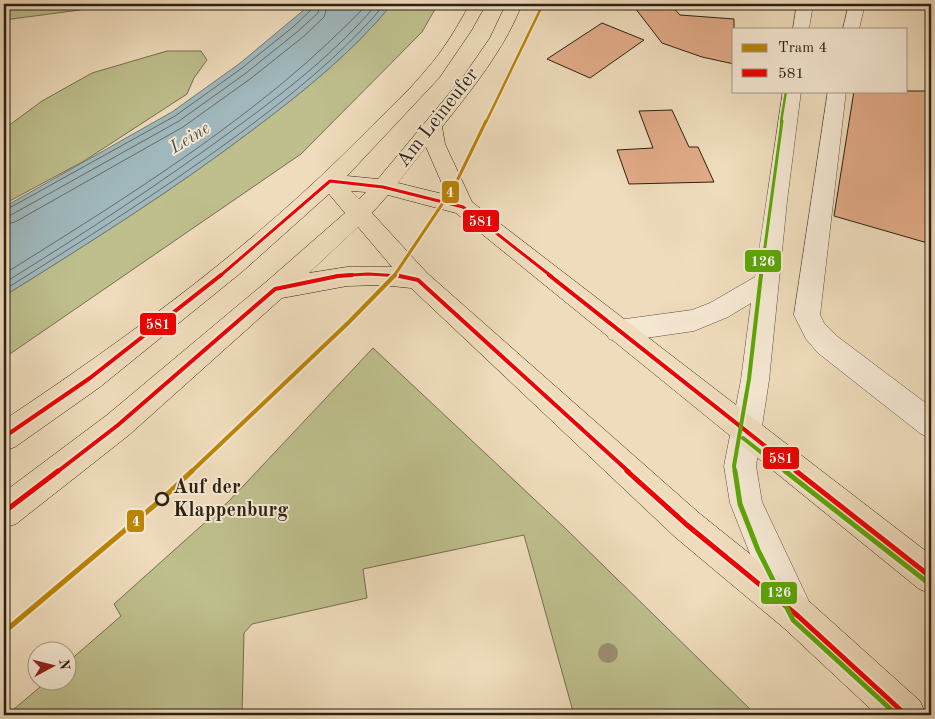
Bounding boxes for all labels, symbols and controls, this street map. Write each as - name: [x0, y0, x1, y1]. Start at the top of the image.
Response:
- legend: [732, 28, 908, 92]
- text: Tram 4: [778, 41, 827, 56]
- street label: Am Leineufer: [393, 65, 483, 171]
- text: 581: [778, 67, 804, 82]
- water label: Leine: [166, 119, 213, 158]
- line badge: 4: [441, 180, 460, 204]
- text: 4: [446, 186, 454, 200]
- line badge: 581: [462, 209, 500, 233]
- text: 581: [469, 215, 493, 229]
- line badge: 126: [744, 249, 782, 273]
- text: 126: [751, 255, 775, 269]
- line badge: 581: [139, 312, 177, 336]
- text: 581: [146, 318, 170, 332]
- line badge: 581: [762, 446, 800, 470]
- text: 581: [769, 452, 793, 466]
- place label: Auf der Klappenburg: [173, 478, 288, 521]
- marker: Auf der Klappenburg: [155, 492, 169, 506]
- line badge: 4: [126, 509, 145, 533]
- text: 4: [132, 515, 140, 529]
- line badge: 126: [760, 581, 798, 605]
- text: 126: [767, 586, 791, 600]
- north arrow: [28, 642, 78, 692]
- text: N: [56, 658, 72, 671]

